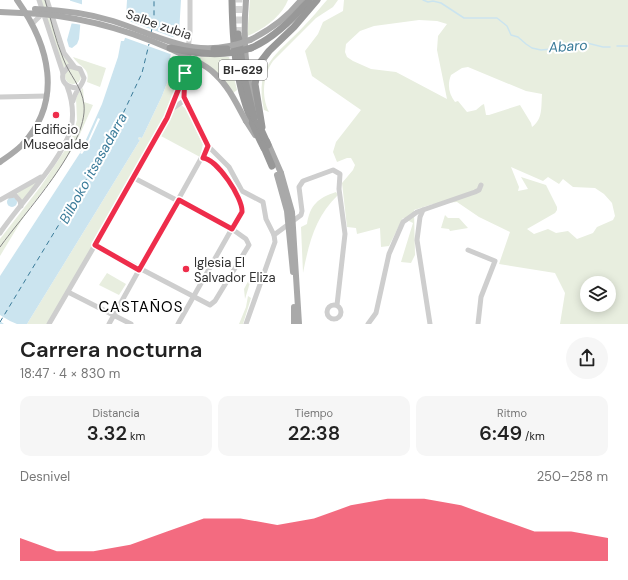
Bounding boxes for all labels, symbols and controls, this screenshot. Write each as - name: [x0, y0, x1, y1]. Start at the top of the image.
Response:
- street label: Salbe zubia: [124, 5, 194, 44]
- water label: Abaro: [547, 36, 588, 56]
- pin: [168, 56, 202, 90]
- road number: BI-629: [219, 60, 267, 80]
- icon: arrive: [174, 62, 196, 84]
- water label: Bilboko itsasadarra: [55, 109, 131, 227]
- marker: Edificio Museoalde: [51, 110, 61, 120]
- place label: Edificio Museoalde: [23, 121, 89, 153]
- place label: Iglesia El Salvador Eliza: [194, 254, 276, 286]
- marker: Iglesia El Salvador Eliza: [181, 264, 191, 274]
- map controls: [580, 276, 616, 312]
- button: layers: [580, 276, 616, 312]
- district label: CASTAÑOS: [99, 297, 183, 317]
- text: Carrera nocturna: [20, 335, 202, 364]
- button: share: [566, 337, 608, 379]
- text: 18:47 · 4 × 830 m: [20, 365, 120, 382]
- text: Distancia: [92, 406, 140, 420]
- text: Tiempo: [295, 406, 333, 420]
- text: Ritmo: [497, 406, 527, 420]
- text: 3.32: [87, 420, 127, 446]
- text: 22:38: [288, 420, 340, 446]
- text: 6:49: [479, 420, 522, 446]
- text: km: [127, 429, 145, 443]
- text: /km: [522, 429, 545, 443]
- text: Desnivel: [20, 468, 70, 485]
- text: 250–258 m: [537, 468, 608, 485]

